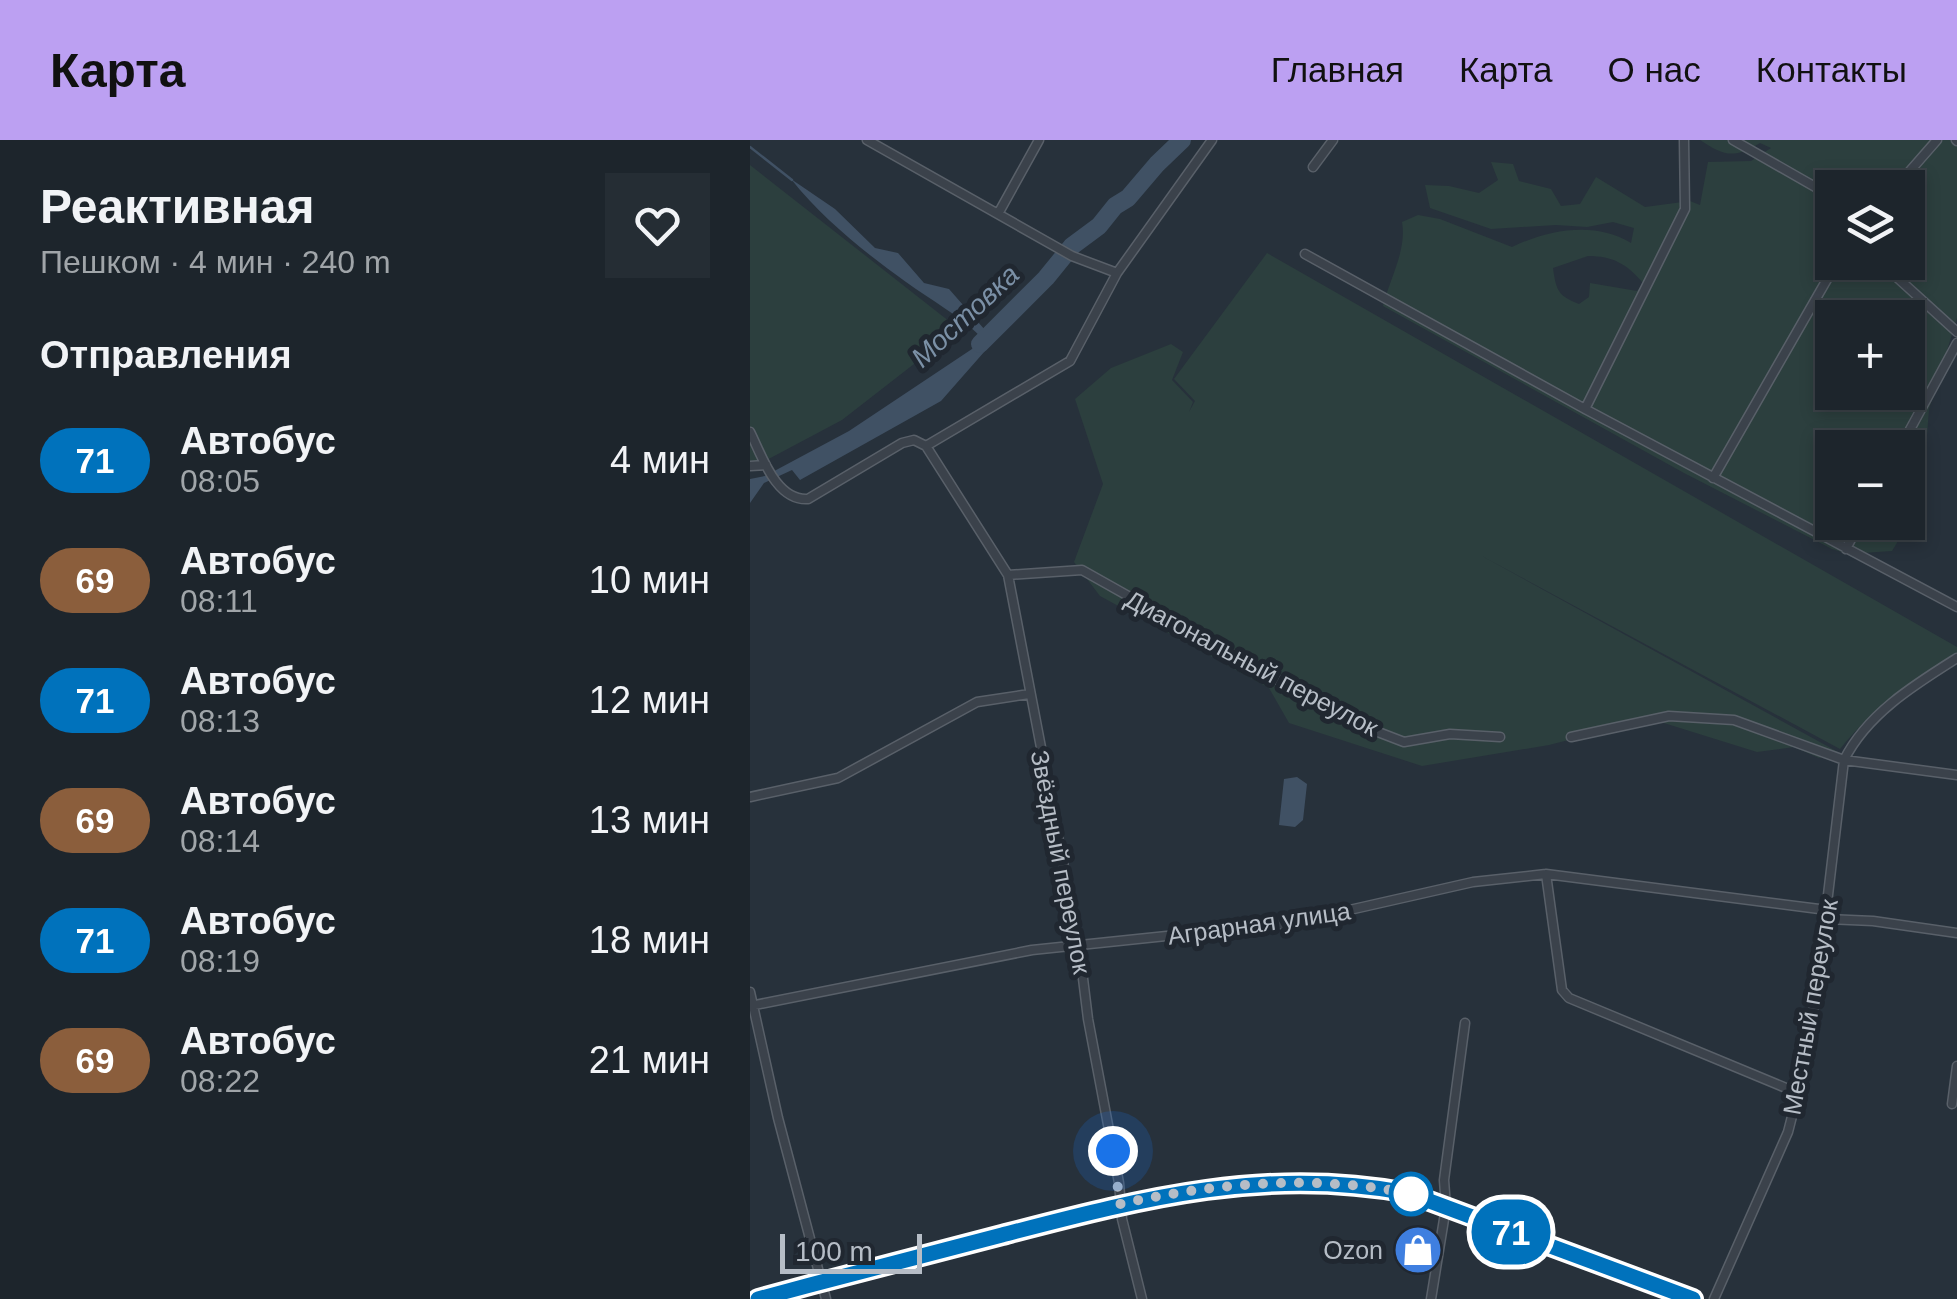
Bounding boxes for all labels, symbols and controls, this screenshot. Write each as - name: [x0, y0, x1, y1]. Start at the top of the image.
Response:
- text: Карта: [50, 44, 185, 97]
- text: Главная: [1271, 50, 1404, 89]
- text: Карта: [1459, 50, 1553, 89]
- text: О нас: [1608, 50, 1701, 89]
- text: Контакты: [1756, 50, 1907, 89]
- map controls: [1815, 170, 1925, 540]
- button: layers: [1815, 170, 1925, 280]
- button: heart: [605, 173, 710, 278]
- text: Реактивная: [40, 180, 314, 233]
- text: Пешком · 4 мин · 240 m: [40, 244, 391, 280]
- water label: Мостовка: [905, 259, 1025, 373]
- button: +: [1815, 300, 1925, 410]
- text: Отправления: [40, 334, 292, 376]
- text: Автобус: [180, 420, 336, 462]
- button: −: [1815, 430, 1925, 540]
- text: 4 мин: [610, 439, 710, 481]
- text: 71: [76, 441, 114, 480]
- text: 08:05: [180, 463, 260, 499]
- text: Автобус: [180, 540, 336, 582]
- text: 10 мин: [589, 559, 710, 601]
- text: 69: [76, 561, 114, 600]
- text: 08:11: [180, 583, 258, 619]
- street label: Диагональный переулок: [1121, 584, 1384, 742]
- text: Автобус: [180, 660, 336, 702]
- text: 12 мин: [589, 679, 710, 721]
- text: 71: [76, 681, 114, 720]
- text: 08:13: [180, 703, 260, 739]
- street label: Звёздный переулок: [1026, 748, 1097, 977]
- text: Автобус: [180, 780, 336, 822]
- text: 13 мин: [589, 799, 710, 841]
- text: 69: [76, 801, 114, 840]
- text: 08:14: [180, 823, 260, 859]
- street label: Аграрная улица: [1166, 896, 1352, 950]
- street label: Местный переулок: [1777, 896, 1843, 1117]
- text: Автобус: [180, 900, 336, 942]
- text: 18 мин: [589, 919, 710, 961]
- text: 71: [76, 921, 114, 960]
- text: 08:19: [180, 943, 260, 979]
- text: Автобус: [180, 1020, 336, 1062]
- text: 21 мин: [589, 1039, 710, 1081]
- text: 69: [76, 1041, 114, 1080]
- text: 08:22: [180, 1063, 260, 1099]
- your location: [1088, 1126, 1138, 1176]
- unlabelled marker: [1390, 1173, 1432, 1215]
- line badge: 71: [1466, 1200, 1556, 1264]
- text: 71: [1492, 1213, 1530, 1252]
- shop icon: Ozon: [1392, 1224, 1444, 1276]
- scale bar: [780, 1229, 922, 1274]
- text: 100 m: [795, 1236, 873, 1267]
- place label: Ozon: [1323, 1236, 1383, 1264]

